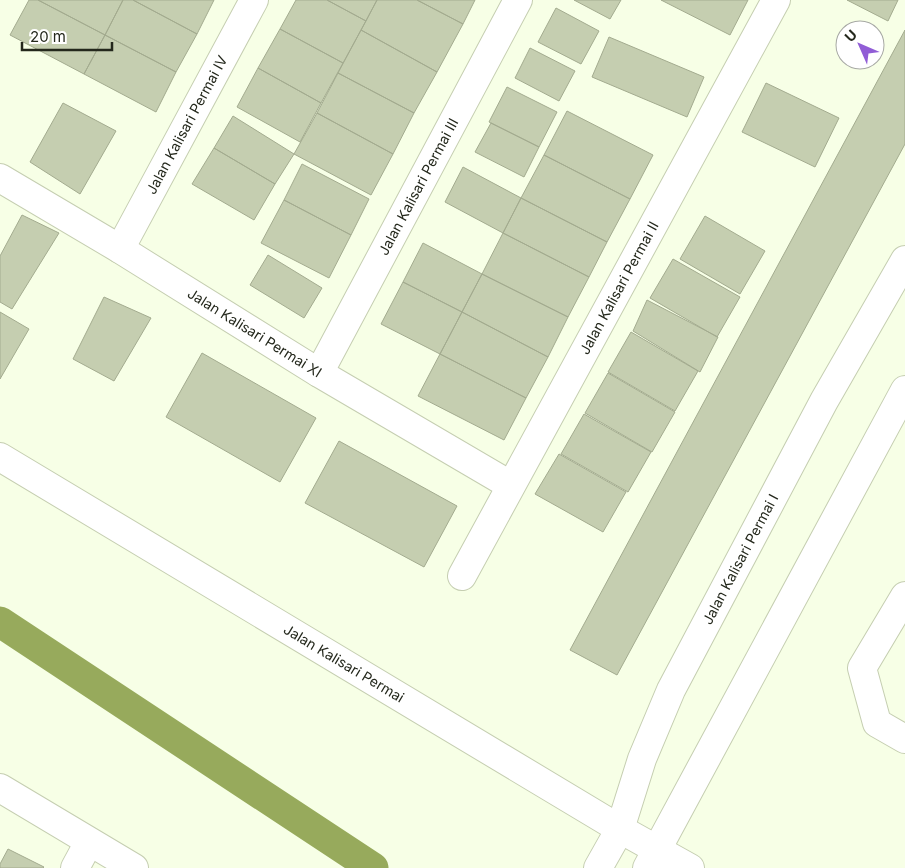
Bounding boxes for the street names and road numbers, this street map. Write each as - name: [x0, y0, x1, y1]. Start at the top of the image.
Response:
- street label: Jalan Kalisari Permai IV: [142, 52, 231, 197]
- street label: Jalan Kalisari Permai III: [374, 115, 461, 258]
- street label: Jalan Kalisari Permai II: [575, 218, 662, 357]
- street label: Jalan Kalisari Permai XI: [185, 284, 325, 381]
- street label: Jalan Kalisari Permai I: [698, 491, 781, 627]
- street label: Jalan Kalisari Permai: [281, 620, 407, 706]

